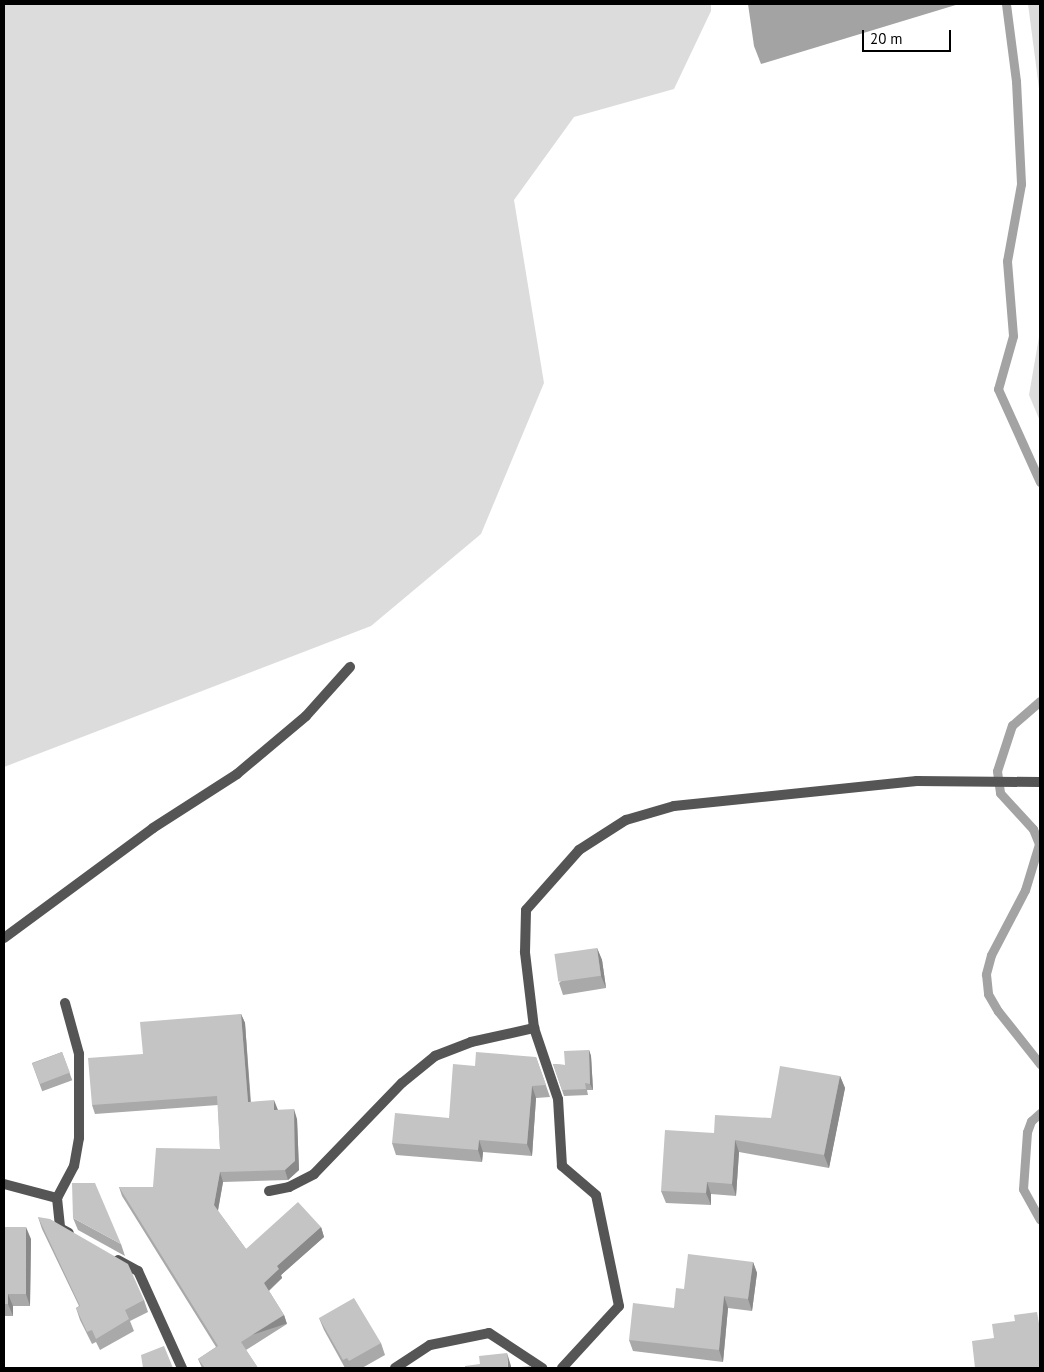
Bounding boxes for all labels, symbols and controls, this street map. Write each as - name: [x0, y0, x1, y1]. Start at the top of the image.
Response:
- scale bar: [864, 20, 953, 52]
- text: 20 m: [870, 29, 903, 48]

